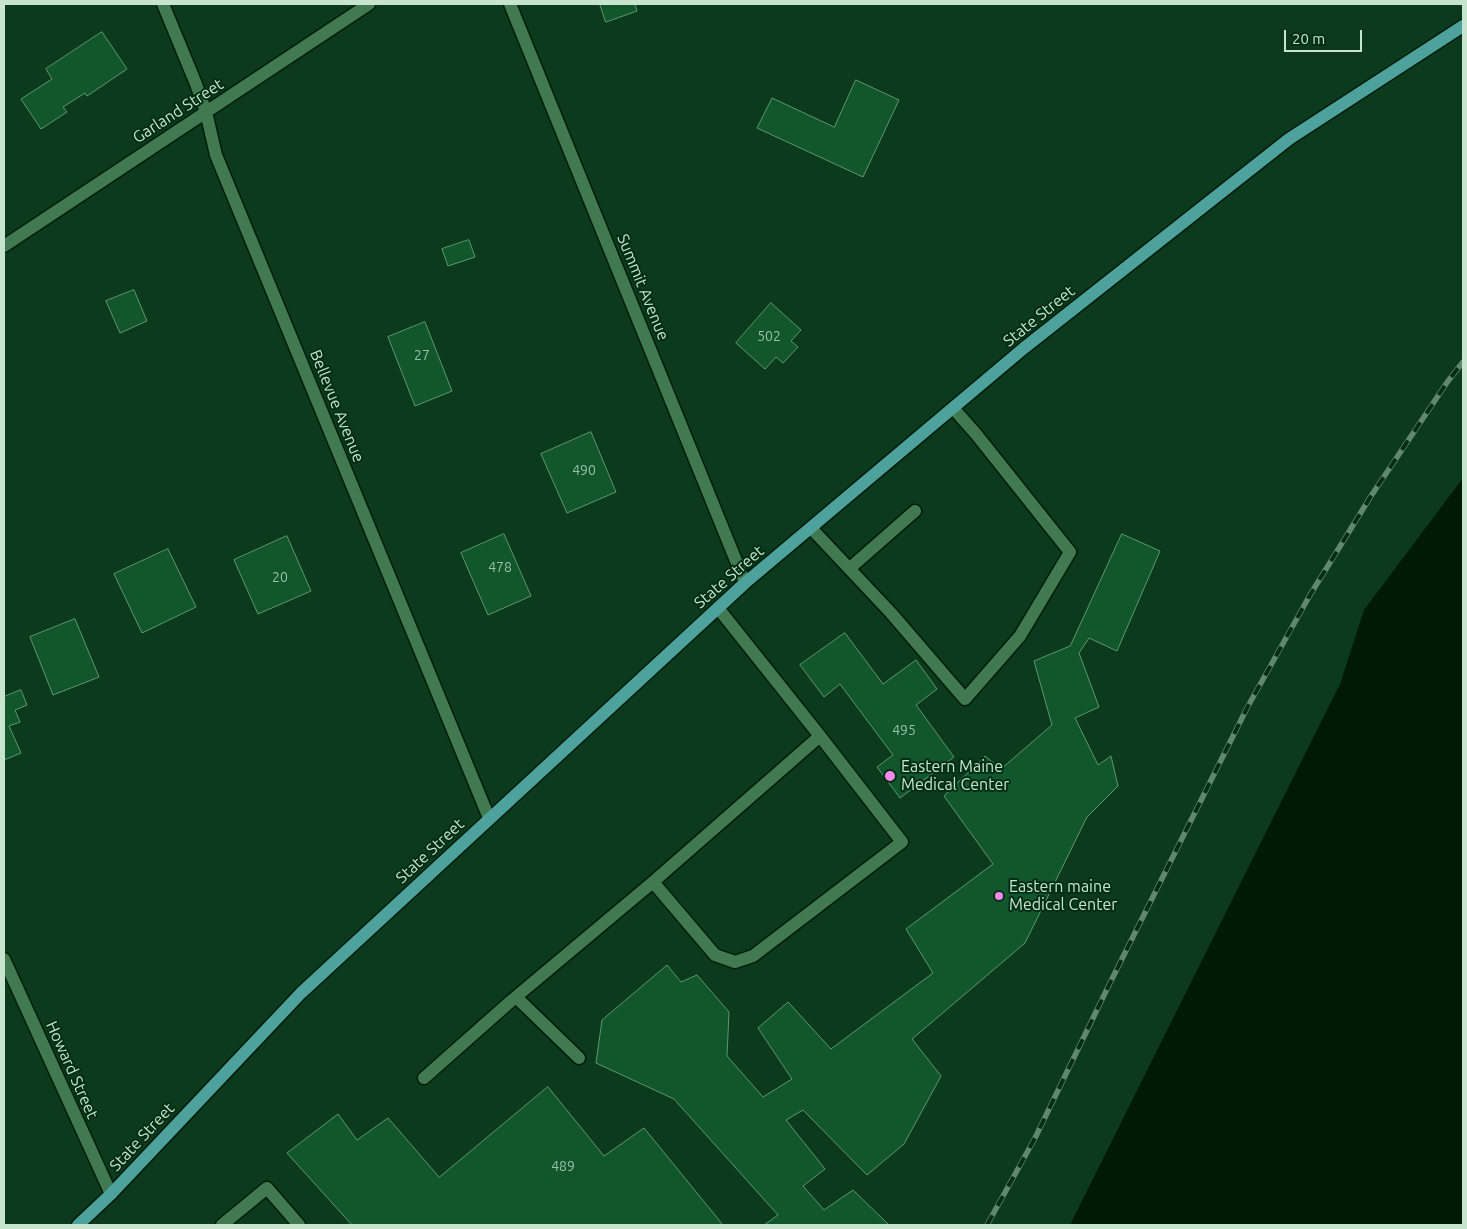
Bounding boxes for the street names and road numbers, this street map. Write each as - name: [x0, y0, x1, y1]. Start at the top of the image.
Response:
- street label: Garland Street: [129, 75, 227, 147]
- street label: Summit Avenue: [613, 231, 673, 343]
- street label: State Street: [999, 281, 1079, 351]
- street label: Bellevue Avenue: [306, 347, 368, 465]
- street label: State Street: [690, 541, 768, 613]
- street label: State Street: [392, 815, 468, 887]
- street label: Howard Street: [42, 1018, 102, 1122]
- street label: State Street: [106, 1099, 178, 1175]

